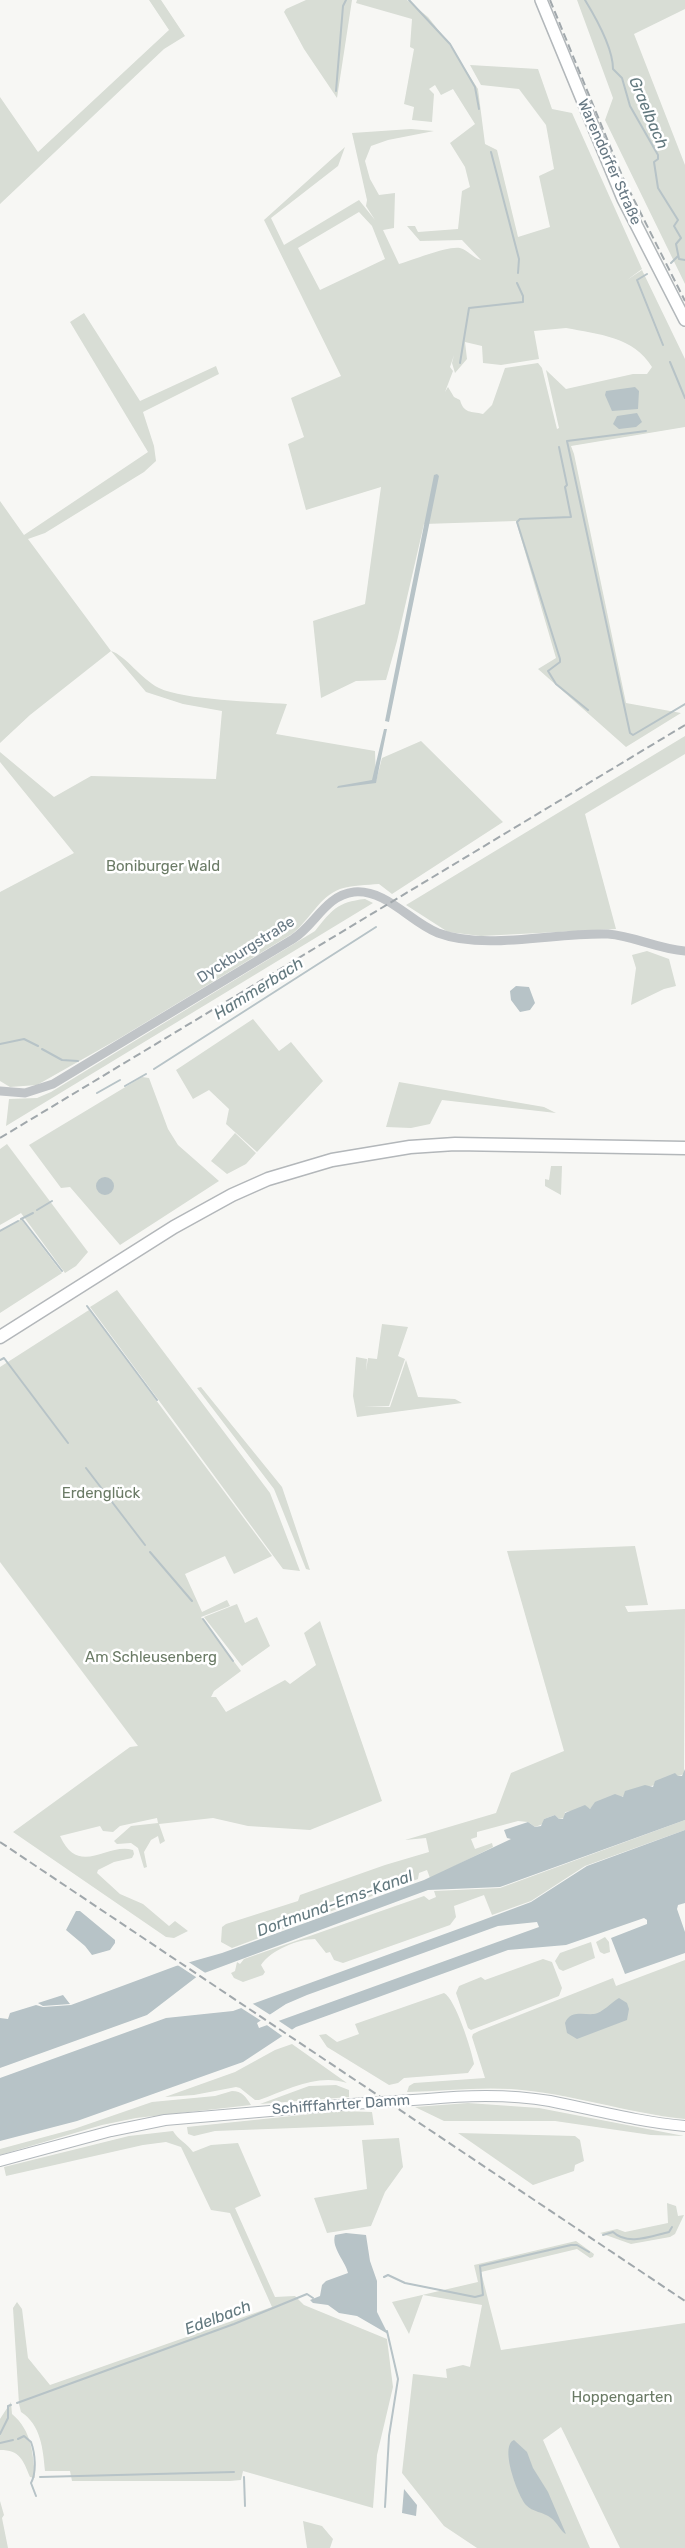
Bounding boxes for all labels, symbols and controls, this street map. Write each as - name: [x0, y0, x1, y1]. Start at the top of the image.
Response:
- water label: Graelbach: [624, 74, 672, 152]
- street label: Warendorfer Straße: [573, 96, 645, 228]
- park label: Boniburger Wald: [106, 858, 220, 876]
- street label: Dyckburgstraße: [194, 913, 298, 987]
- water label: Hammerbach: [211, 954, 307, 1024]
- park label: Erdenglück: [62, 1485, 140, 1503]
- park label: Am Schleusenberg: [85, 1649, 217, 1667]
- water label: Dortmund-Ems-Kanal: [254, 1867, 416, 1941]
- street label: Schifffahrter Damm: [271, 2091, 411, 2119]
- water label: Edelbach: [182, 2297, 254, 2339]
- park label: Hoppengarten: [572, 2389, 672, 2407]

